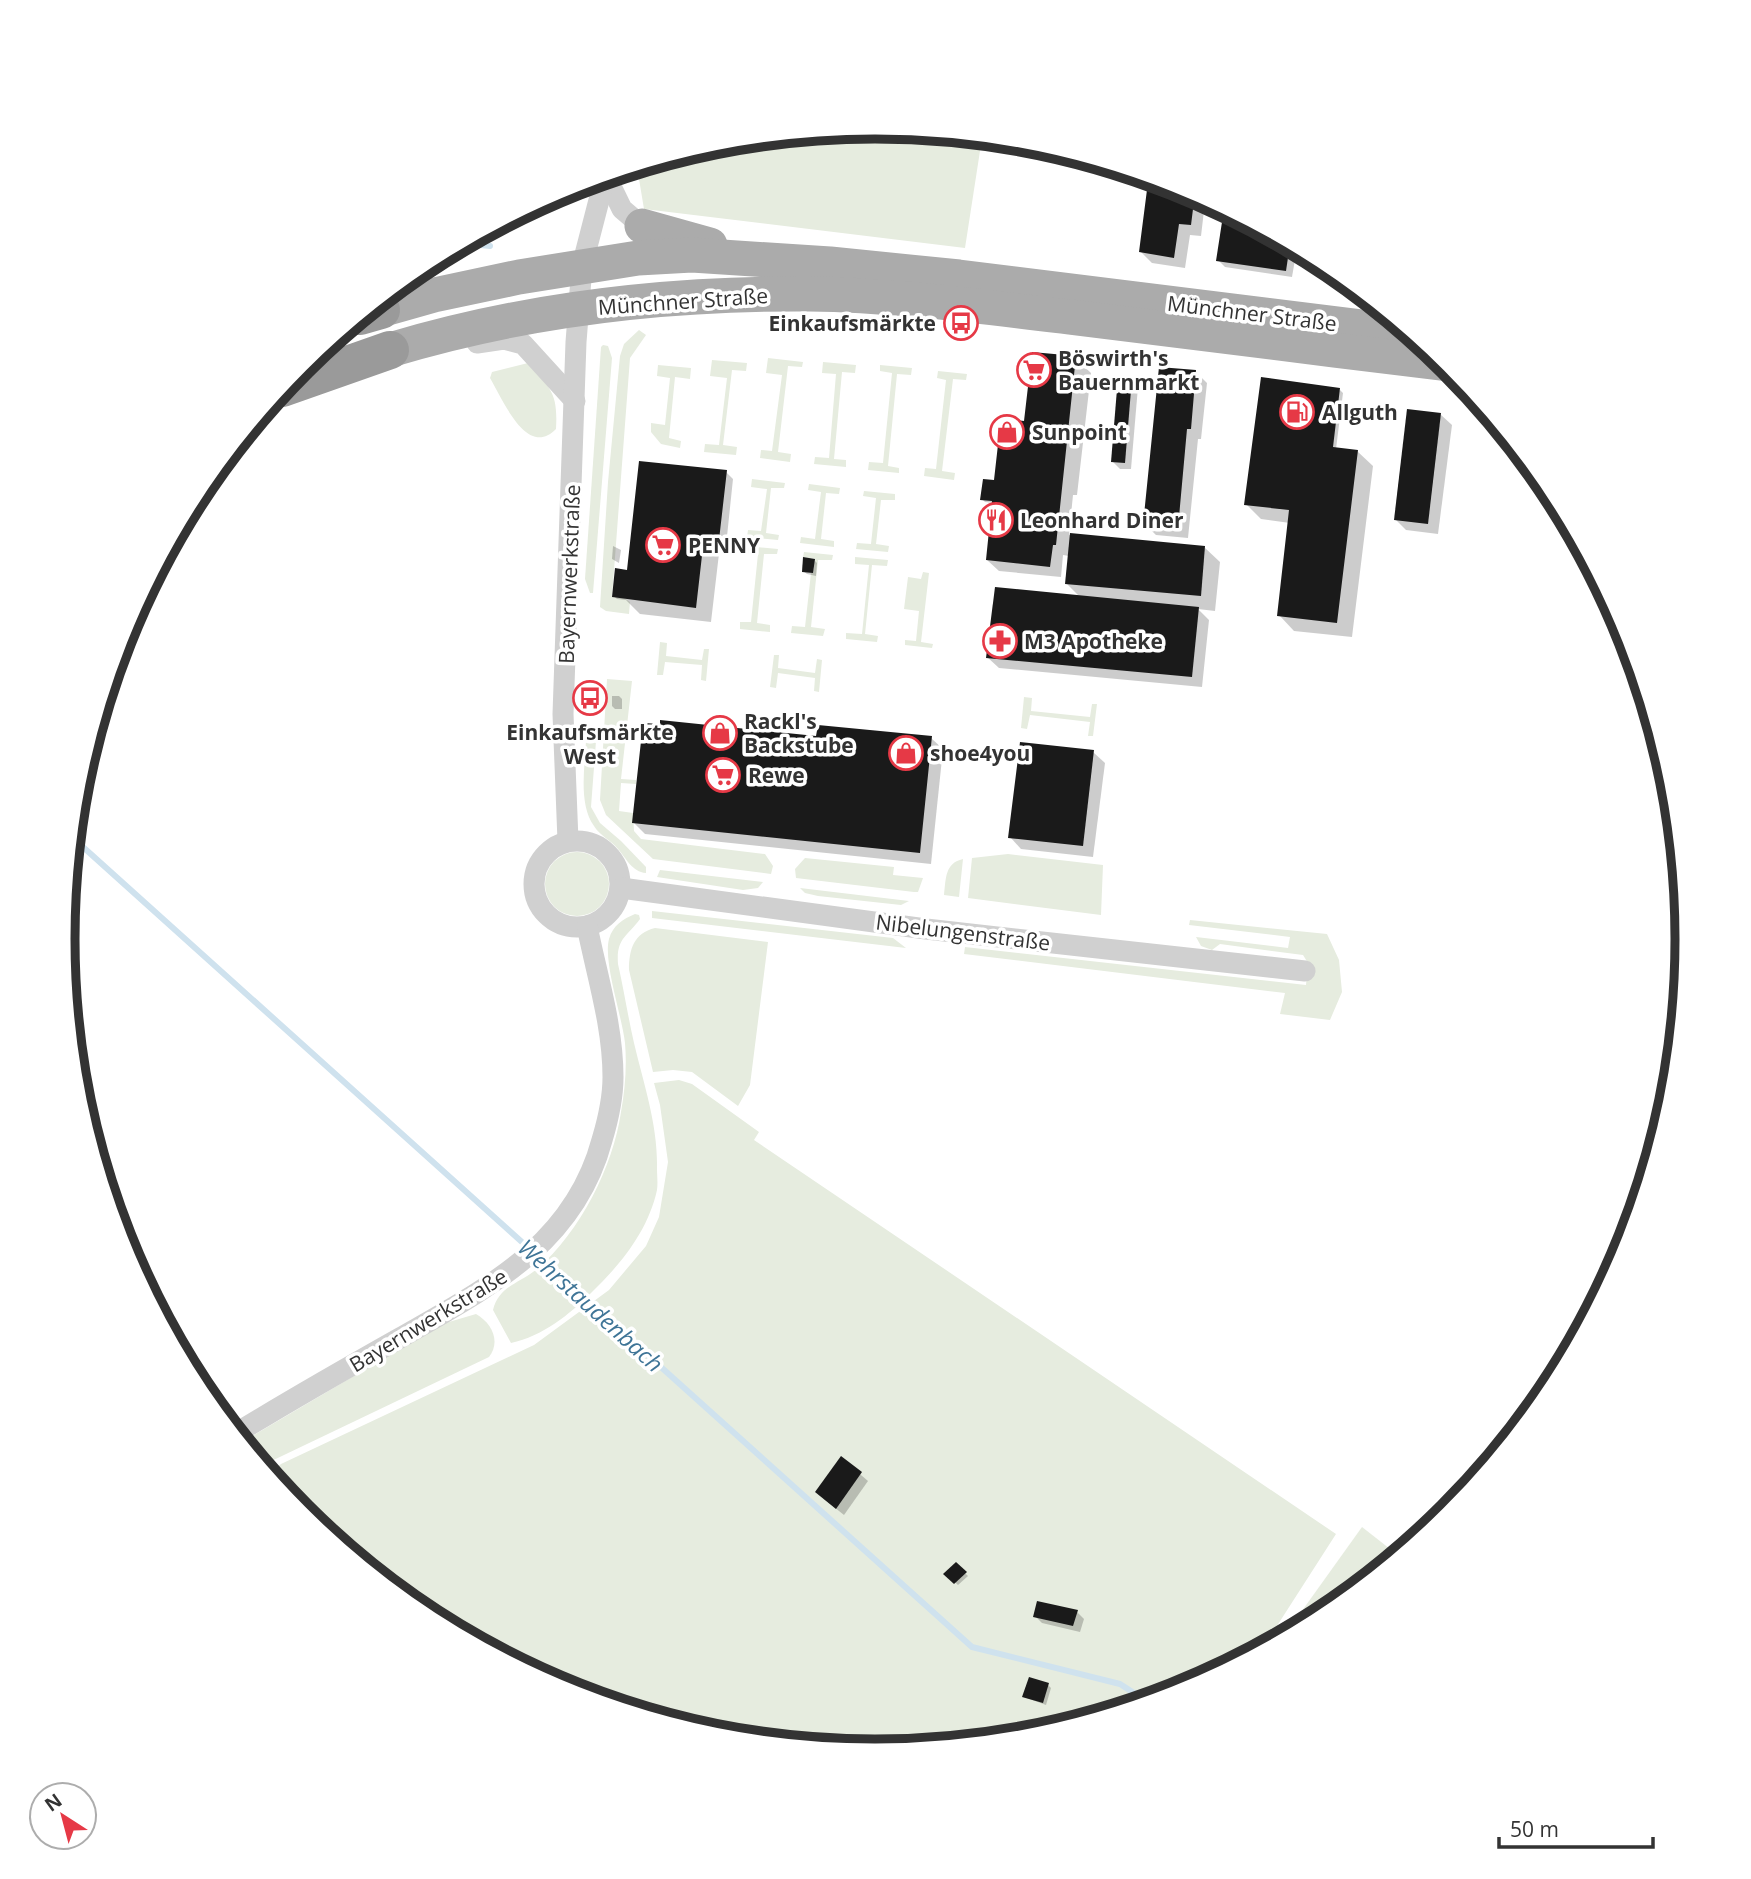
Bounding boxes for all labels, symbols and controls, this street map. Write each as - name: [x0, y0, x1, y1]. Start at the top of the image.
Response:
- street label: Münchner Straße: [597, 281, 769, 321]
- street label: Münchner Straße: [1166, 289, 1338, 337]
- bus stop icon: Einkaufsmärkte: [942, 304, 980, 342]
- place label: Einkaufsmärkte: [769, 309, 936, 337]
- place label: Böswirth's Bauernmarkt: [1058, 344, 1199, 396]
- supermarket icon: Böswirth's Bauernmarkt: [1015, 351, 1053, 389]
- fuel station icon: Allguth: [1278, 393, 1316, 431]
- place label: Allguth: [1322, 398, 1398, 426]
- shop icon: Sunpoint: [988, 413, 1026, 451]
- place label: Sunpoint: [1032, 418, 1127, 446]
- street label: Bayernwerkstraße: [552, 484, 586, 664]
- restaurant icon: Leonhard Diner: [977, 501, 1015, 539]
- place label: Leonhard Diner: [1020, 506, 1184, 534]
- supermarket icon: PENNY: [644, 526, 682, 564]
- place label: PENNY: [688, 531, 761, 559]
- pharmacy icon: M3 Apotheke: [981, 622, 1019, 660]
- place label: M3 Apotheke: [1024, 627, 1163, 655]
- bus stop icon: Einkaufsmärkte West: [571, 679, 609, 717]
- place label: Rackl's Backstube: [744, 707, 854, 759]
- shop icon: Rackl's Backstube: [701, 714, 739, 752]
- place label: Einkaufsmärkte West: [506, 718, 674, 770]
- shop icon: shoe4you: [887, 734, 925, 772]
- place label: shoe4you: [930, 739, 1030, 767]
- supermarket icon: Rewe: [704, 756, 742, 794]
- place label: Rewe: [748, 761, 805, 789]
- street label: Nibelungenstraße: [874, 907, 1052, 957]
- water label: Wehrstaudenbach: [512, 1231, 670, 1379]
- street label: Bayernwerkstraße: [344, 1262, 512, 1378]
- north arrow: [28, 1781, 98, 1851]
- text: N: [39, 1787, 67, 1817]
- scale bar: [1499, 1806, 1653, 1850]
- text: 50 m: [1510, 1815, 1559, 1843]

